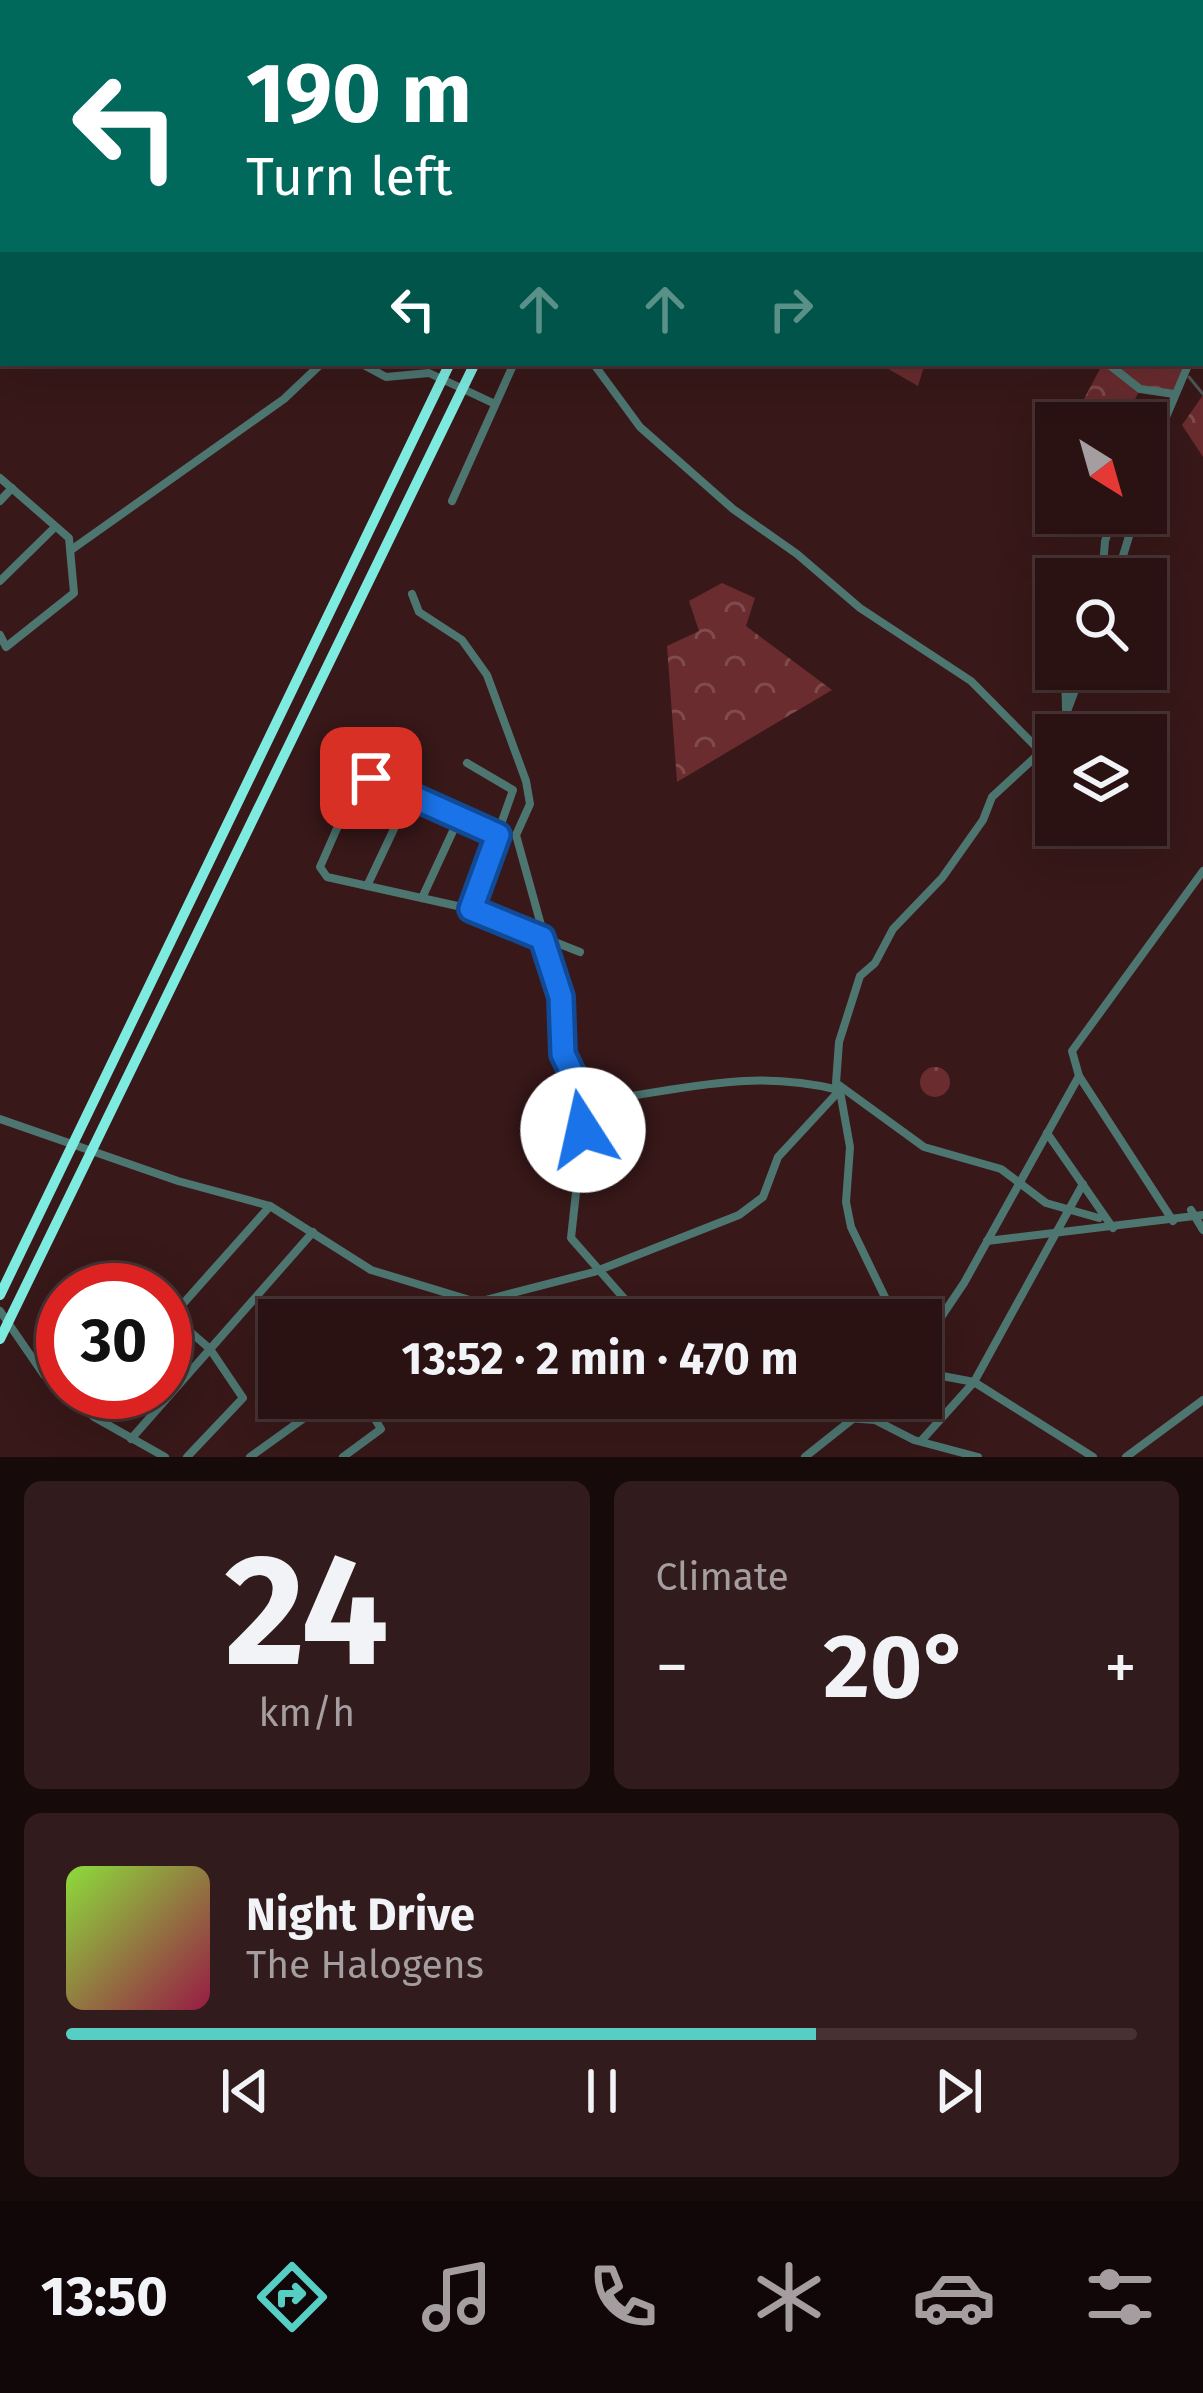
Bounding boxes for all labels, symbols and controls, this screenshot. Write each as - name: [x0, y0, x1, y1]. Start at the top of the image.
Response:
- text: 190 m: [246, 43, 472, 144]
- icon: left: [48, 48, 204, 204]
- text: Turn left: [246, 145, 453, 209]
- icon: left: [380, 276, 446, 342]
- icon: ahead: [506, 276, 572, 342]
- icon: ahead: [632, 276, 698, 342]
- icon: right: [758, 276, 824, 342]
- north arrow: [1035, 402, 1167, 534]
- map controls: [1035, 402, 1167, 846]
- button: search: [1035, 558, 1167, 690]
- button: layers: [1035, 714, 1167, 846]
- pin: [320, 727, 422, 829]
- icon: arrive: [338, 745, 404, 811]
- position arrow: [520, 1067, 646, 1193]
- speed limit sign: 30: [36, 1263, 192, 1419]
- text: 13:52 · 2 min · 470 m: [402, 1332, 798, 1386]
- text: 24: [225, 1518, 389, 1705]
- text: Climate: [656, 1554, 789, 1600]
- text: 20°: [823, 1613, 969, 1721]
- text: −: [656, 1628, 689, 1707]
- text: +: [1104, 1628, 1137, 1707]
- text: km/h: [258, 1690, 355, 1736]
- text: Night Drive: [246, 1888, 475, 1942]
- text: The Halogens: [246, 1942, 484, 1988]
- icon: previous: [212, 2058, 278, 2124]
- icon: pause: [569, 2058, 635, 2124]
- icon: next: [926, 2058, 992, 2124]
- icon: directions: [250, 2255, 334, 2339]
- icon: music: [415, 2255, 499, 2339]
- icon: phone: [581, 2255, 665, 2339]
- icon: climate: [747, 2255, 831, 2339]
- icon: car: [912, 2255, 996, 2339]
- icon: filters: [1078, 2255, 1162, 2339]
- text: 13:50: [41, 2265, 168, 2329]

